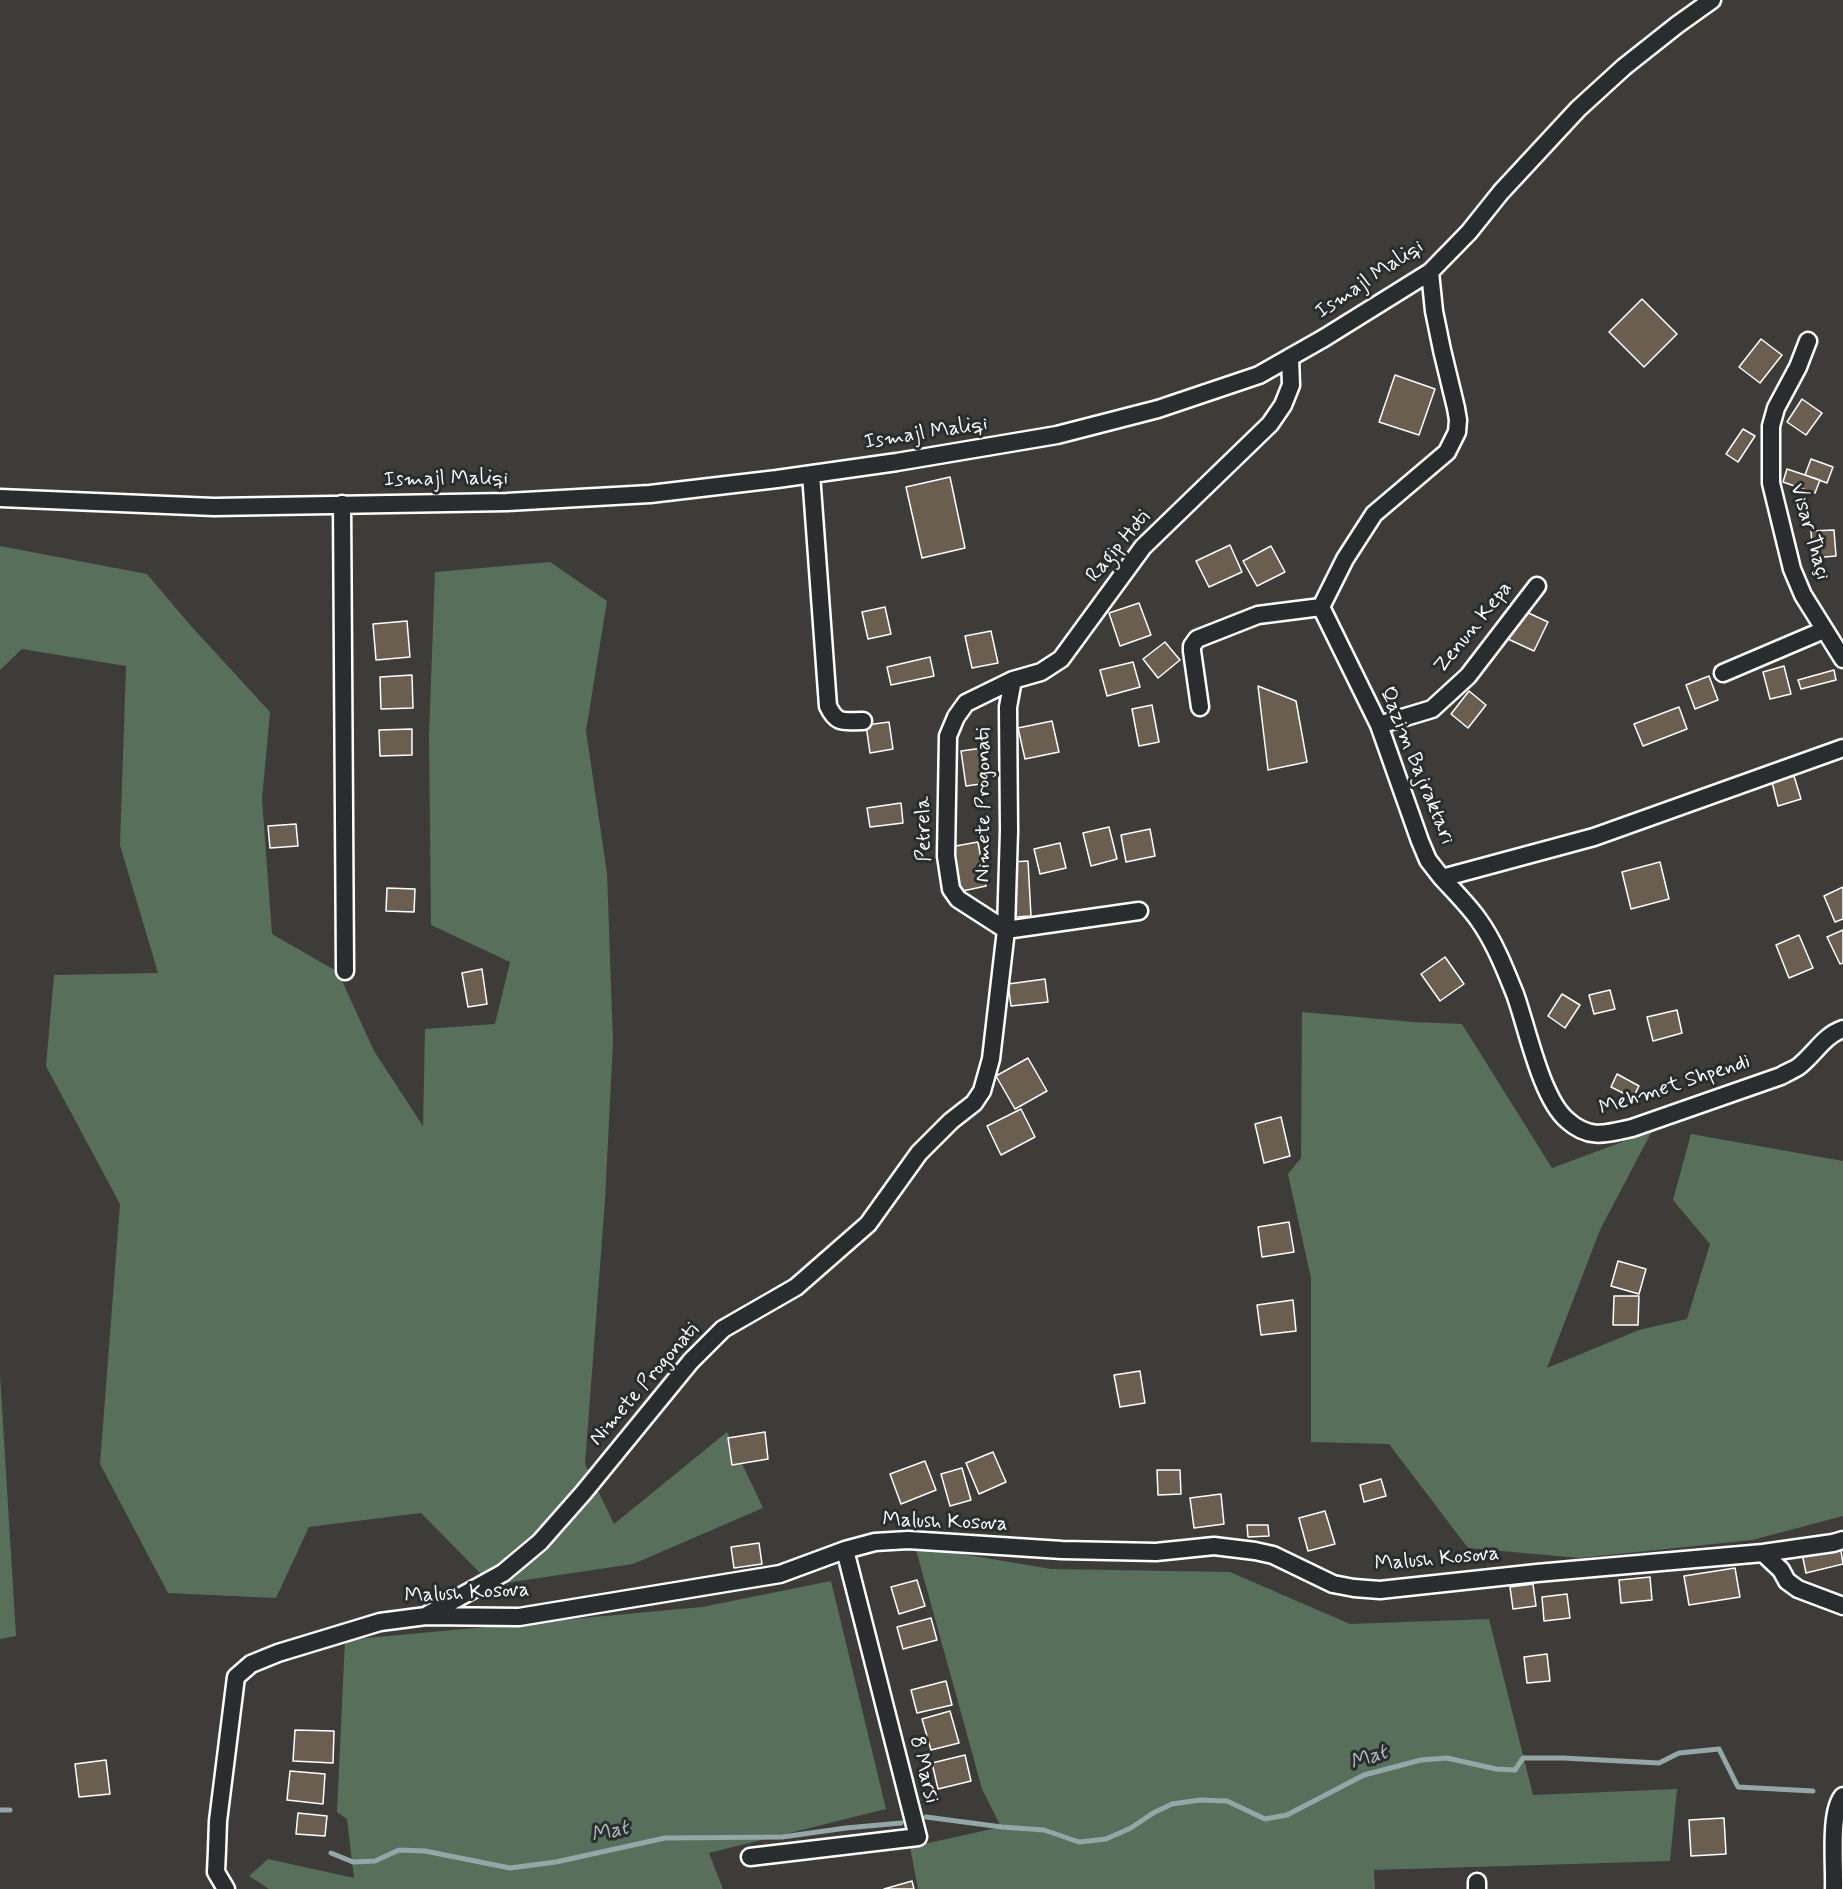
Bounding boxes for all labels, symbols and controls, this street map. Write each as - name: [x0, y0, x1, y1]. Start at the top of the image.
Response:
- street label: Ismajl Maliqi: [1311, 235, 1429, 325]
- street label: Ismajl Maliqi: [863, 412, 989, 456]
- street label: Ismajl Maliqi: [384, 466, 508, 494]
- street label: Visar Thaçi: [1783, 481, 1835, 583]
- street label: Ragip Hoti: [1082, 506, 1156, 588]
- street label: Zenun Kepa: [1429, 577, 1519, 679]
- street label: Qazim Bajraktari: [1373, 683, 1459, 849]
- street label: Nimete Progonati: [972, 728, 998, 882]
- street label: Petrela: [912, 796, 938, 862]
- street label: Mehmet Shpendi: [1596, 1050, 1754, 1122]
- street label: Nimete Progonati: [585, 1318, 705, 1452]
- street label: Malush Kosova: [882, 1508, 1008, 1538]
- street label: Malush Kosova: [1374, 1542, 1500, 1578]
- street label: Malush Kosova: [404, 1578, 530, 1610]
- street label: 8 Marsi: [902, 1734, 944, 1806]
- water label: Mat: [1347, 1740, 1391, 1778]
- water label: Mat: [589, 1816, 631, 1850]

